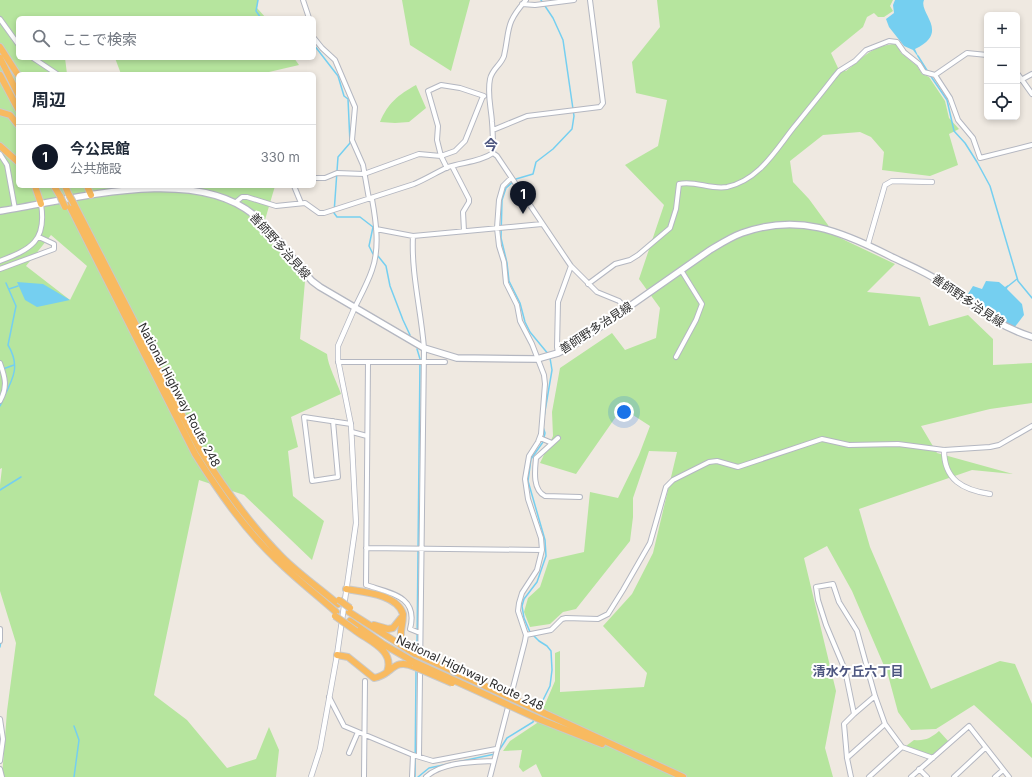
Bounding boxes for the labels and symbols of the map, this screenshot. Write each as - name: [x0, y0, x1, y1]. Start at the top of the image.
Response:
- district label: 今: [484, 136, 498, 153]
- pin: 1: [510, 181, 536, 214]
- street label: 善師野多治見線: [247, 209, 314, 282]
- street label: 善師野多治見線: [929, 271, 1007, 330]
- street label: 善師野多治見線: [556, 298, 635, 357]
- street label: National Highway Route 248: [135, 320, 224, 469]
- your location: [614, 402, 634, 422]
- street label: National Highway Route 248: [394, 632, 546, 713]
- district label: 清水ケ丘六丁目: [812, 663, 904, 679]

